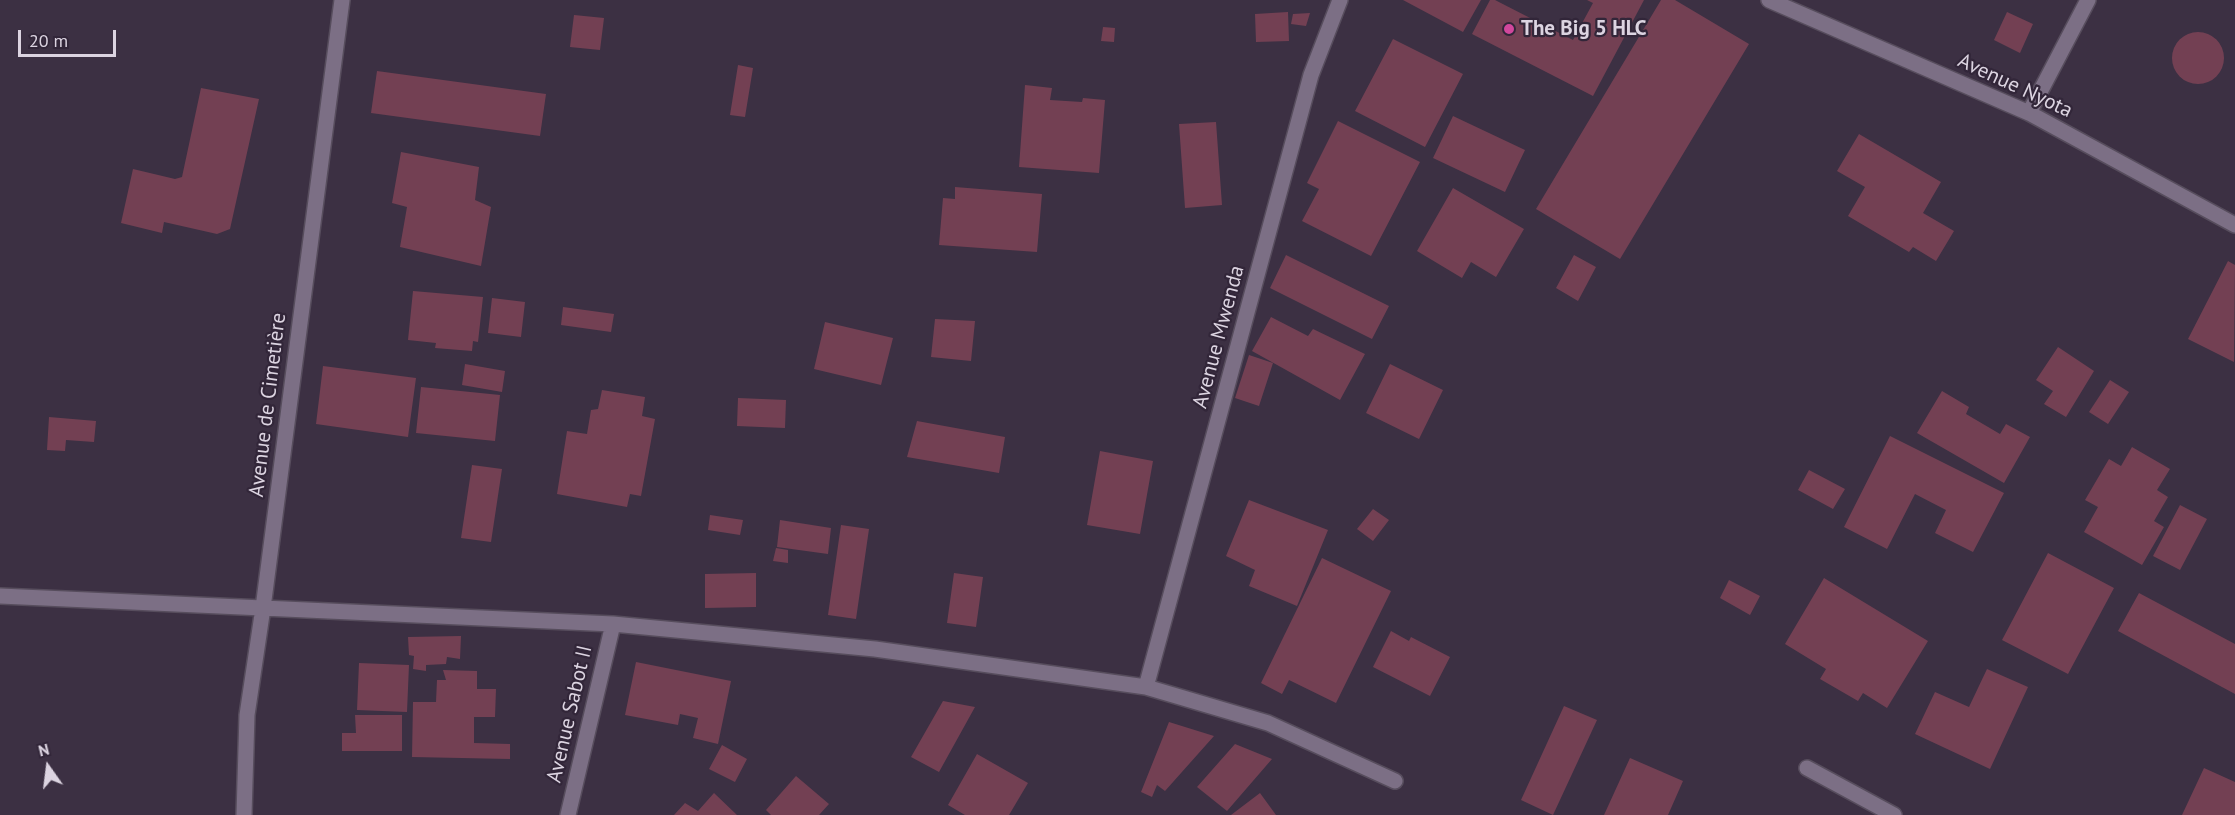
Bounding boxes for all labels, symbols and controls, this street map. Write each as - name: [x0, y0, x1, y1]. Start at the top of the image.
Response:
- place label: The Big 5 HLC: [1521, 16, 1646, 42]
- scale bar: [21, 18, 118, 56]
- marker: The Big 5 HLC: [1502, 22, 1516, 36]
- text: 20 m: [29, 29, 68, 52]
- street label: Avenue Nyota: [1954, 48, 2076, 124]
- street label: Avenue Mwenda: [1188, 263, 1250, 411]
- street label: Avenue de Cimetière: [244, 311, 292, 499]
- street label: Avenue Sabot II: [542, 643, 598, 785]
- north arrow: [18, 737, 78, 797]
- text: N: [36, 739, 51, 761]

